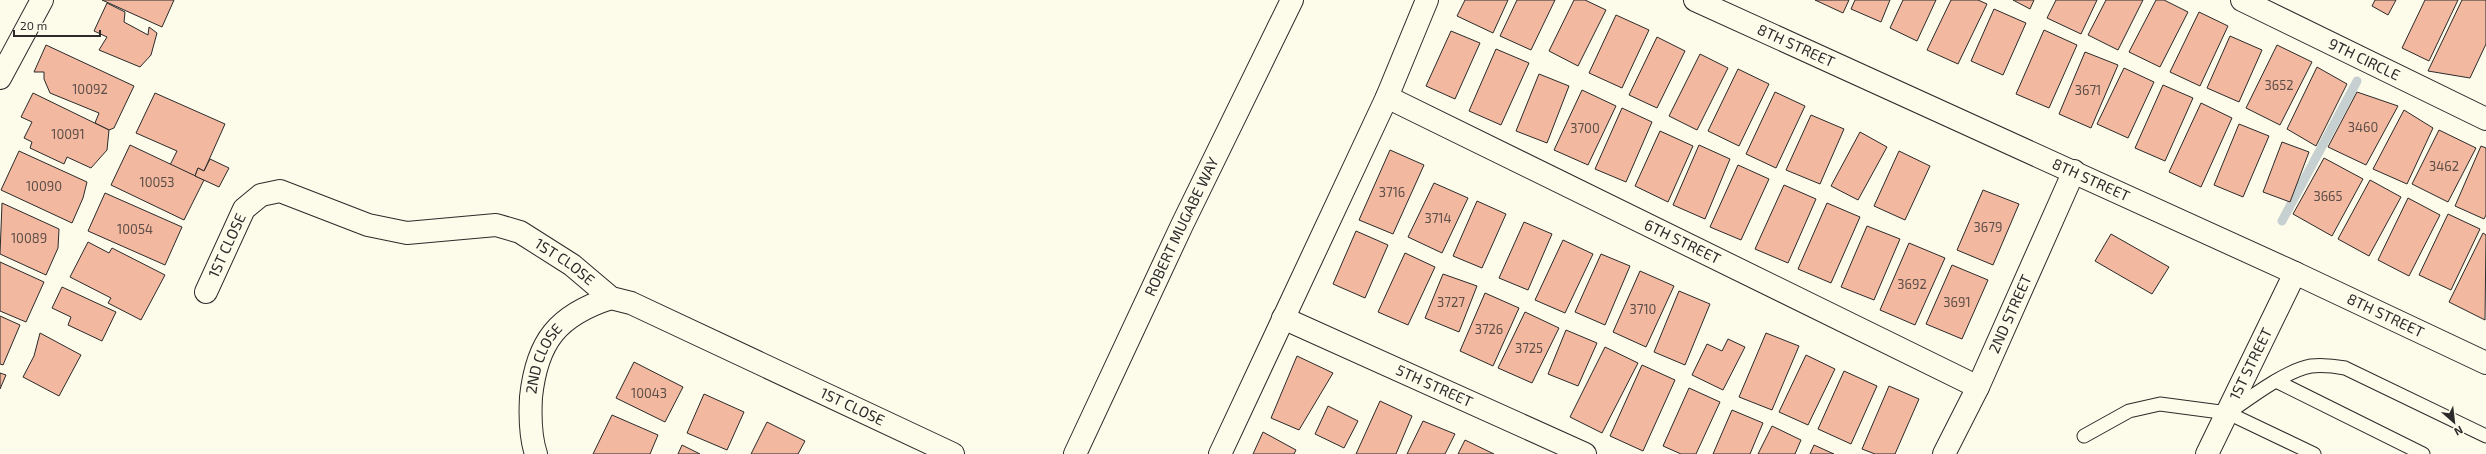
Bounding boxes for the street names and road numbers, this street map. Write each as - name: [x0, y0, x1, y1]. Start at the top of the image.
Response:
- street label: 8TH STREET: [1755, 20, 1838, 71]
- street label: 9TH CIRCLE: [2326, 34, 2403, 84]
- street label: ROBERT MUGABE WAY: [1140, 154, 1222, 299]
- street label: 8TH STREET: [2050, 154, 2133, 205]
- street label: 1ST CLOSE: [204, 210, 249, 280]
- street label: 6TH STREET: [1642, 215, 1724, 267]
- street label: 1ST CLOSE: [532, 234, 599, 288]
- street label: 2ND STREET: [1984, 271, 2035, 356]
- street label: 8TH STREET: [2344, 289, 2428, 341]
- street label: 2ND CLOSE: [521, 319, 565, 395]
- street label: 1ST STREET: [2225, 324, 2275, 403]
- street label: 5TH STREET: [1394, 360, 1476, 410]
- street label: 1ST CLOSE: [818, 383, 888, 429]

